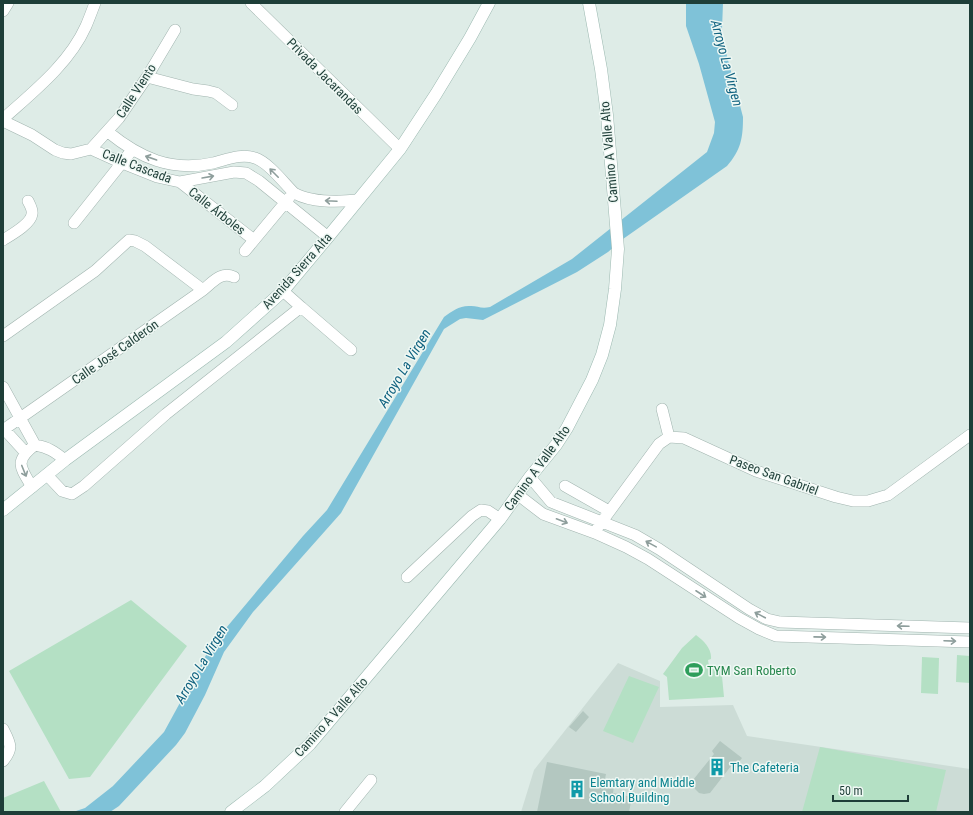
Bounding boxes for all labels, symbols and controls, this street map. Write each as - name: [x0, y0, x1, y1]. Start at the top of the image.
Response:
- water label: Arroyo La Virgen: [708, 17, 746, 108]
- street label: Privada Jacarandas: [284, 35, 366, 117]
- street label: Calle Viento: [113, 61, 159, 121]
- street label: Camino A Valle Alto: [597, 101, 621, 203]
- street label: Calle Cascada: [100, 146, 174, 186]
- one-way arrow: [146, 154, 158, 162]
- one-way arrow: [269, 168, 279, 178]
- one-way arrow: [201, 173, 214, 181]
- street label: Calle Árboles: [186, 184, 248, 238]
- one-way arrow: [325, 197, 338, 204]
- street label: Avenida Sierra Alta: [259, 230, 335, 312]
- street label: Calle José Calderón: [69, 317, 161, 387]
- water label: Arroyo La Virgen: [374, 326, 434, 411]
- street label: Camino A Valle Alto: [501, 422, 573, 514]
- street label: Paseo San Gabriel: [728, 452, 821, 498]
- one-way arrow: [21, 465, 28, 477]
- one-way arrow: [556, 517, 568, 525]
- one-way arrow: [646, 540, 658, 548]
- one-way arrow: [696, 590, 707, 598]
- one-way arrow: [755, 611, 767, 618]
- water label: Arroyo La Virgen: [171, 622, 231, 707]
- one-way arrow: [897, 622, 910, 629]
- one-way arrow: [813, 633, 826, 641]
- one-way arrow: [943, 638, 956, 645]
- sports icon: TYM San Roberto: [684, 660, 704, 680]
- place label: TYM San Roberto: [707, 663, 796, 678]
- street label: Camino A Valle Alto: [291, 674, 371, 760]
- building icon: The Cafeteria: [707, 757, 727, 777]
- place label: The Cafeteria: [730, 760, 799, 775]
- place label: Elemtary and Middle School Building: [590, 775, 695, 805]
- scale bar: [833, 777, 908, 803]
- building icon: Elemtary and Middle School Building: [567, 779, 587, 799]
- text: 50 m: [839, 784, 863, 798]

